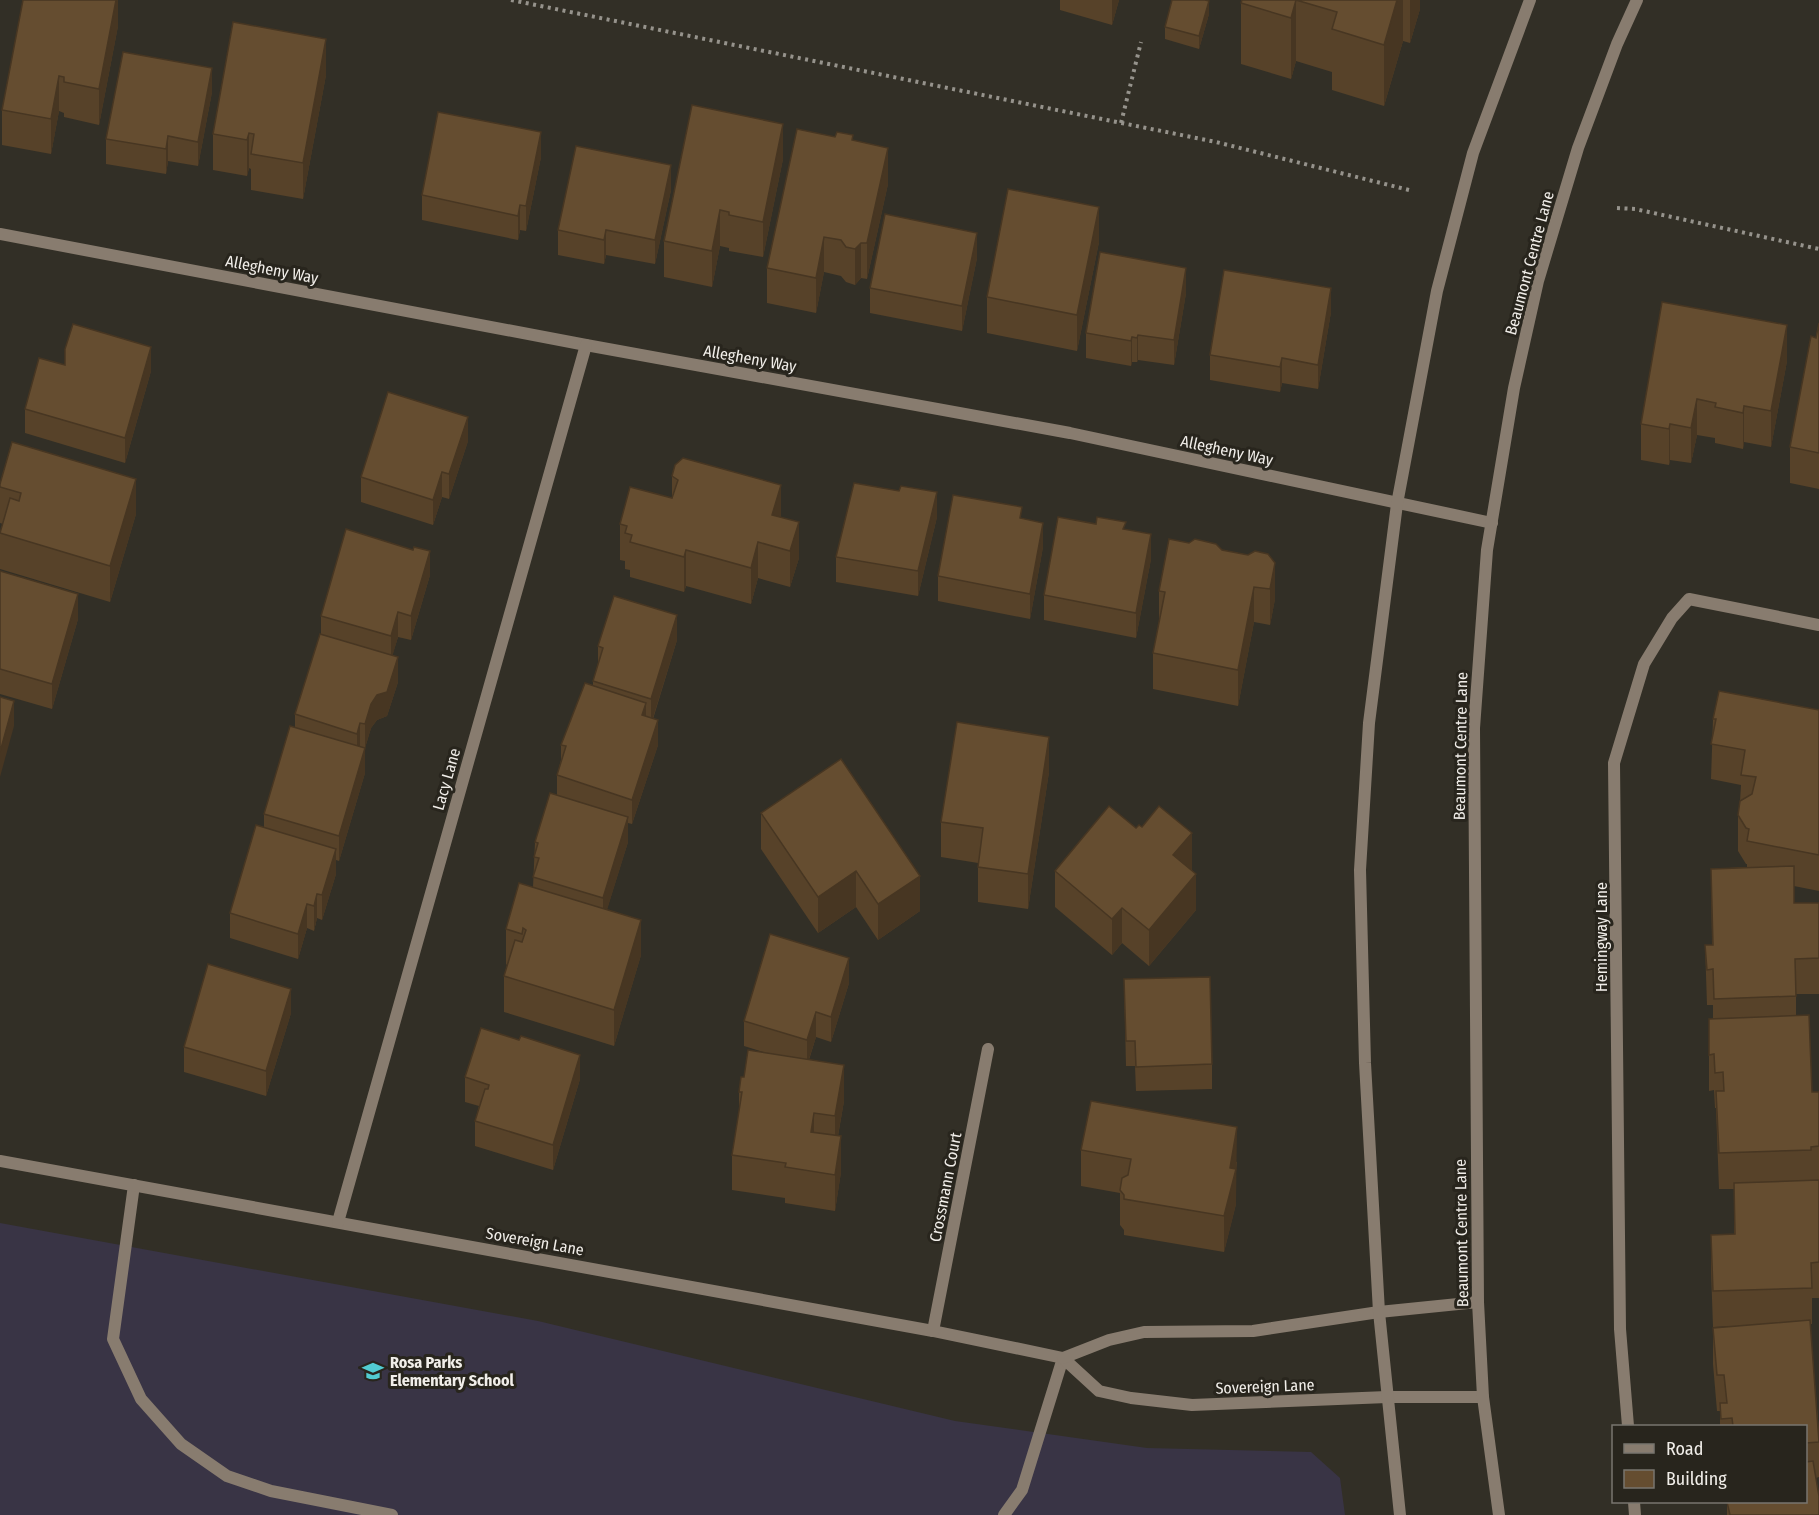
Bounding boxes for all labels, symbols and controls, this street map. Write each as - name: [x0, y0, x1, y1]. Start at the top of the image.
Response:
- street label: Beaumont Centre Lane: [1501, 189, 1558, 337]
- street label: Allegheny Way: [224, 251, 321, 288]
- street label: Allegheny Way: [702, 341, 799, 376]
- street label: Allegheny Way: [1179, 431, 1276, 470]
- street label: Beaumont Centre Lane: [1450, 672, 1471, 820]
- street label: Lacy Lane: [429, 746, 464, 812]
- street label: Hemingway Lane: [1592, 882, 1611, 992]
- street label: Crossmann Court: [926, 1130, 966, 1243]
- street label: Beaumont Centre Lane: [1451, 1159, 1472, 1307]
- street label: Sovereign Lane: [484, 1224, 585, 1259]
- place label: Rosa Parks Elementary School: [390, 1353, 515, 1390]
- school or university icon: Rosa Parks Elementary School: [361, 1359, 385, 1383]
- street label: Sovereign Lane: [1215, 1375, 1315, 1398]
- legend: [1612, 1425, 1807, 1503]
- text: Road: [1666, 1438, 1703, 1460]
- text: Building: [1666, 1468, 1727, 1490]

